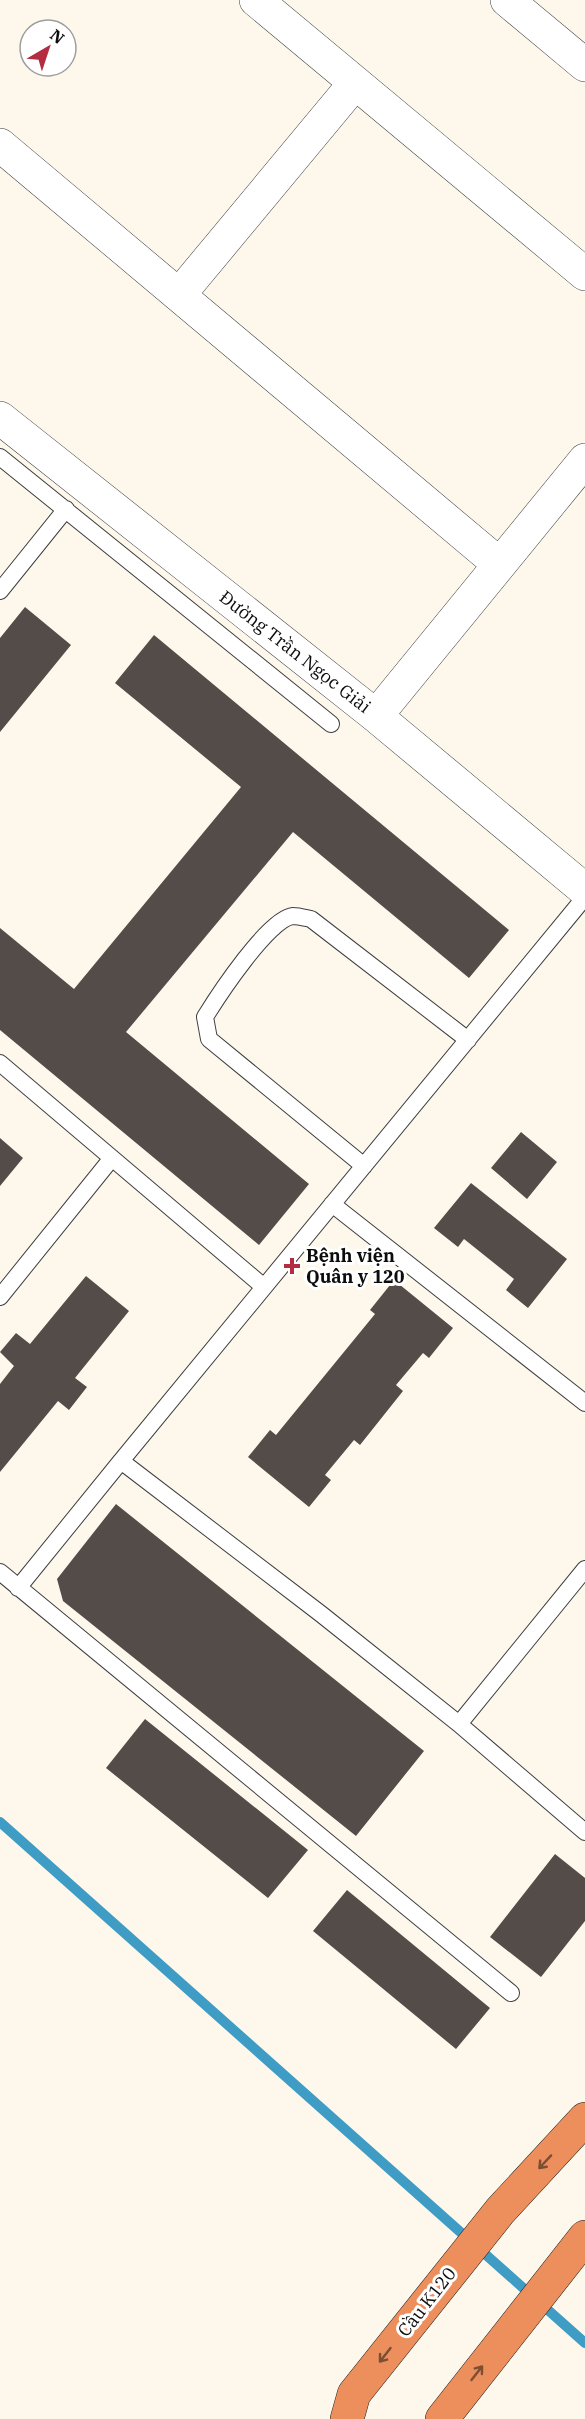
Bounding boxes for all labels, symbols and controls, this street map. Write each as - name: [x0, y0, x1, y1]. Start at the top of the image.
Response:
- north arrow: [18, 18, 78, 78]
- text: N: [46, 25, 69, 48]
- street label: Đường Trần Ngọc Giải: [215, 585, 376, 718]
- place label: Bệnh viện Quân y 120: [306, 1244, 405, 1288]
- marker: Bệnh viện Quân y 120: [283, 1257, 301, 1275]
- one-way arrow: [538, 2154, 552, 2169]
- street label: Cầu K120: [392, 2262, 461, 2341]
- one-way arrow: [379, 2347, 392, 2363]
- one-way arrow: [471, 2365, 484, 2381]

